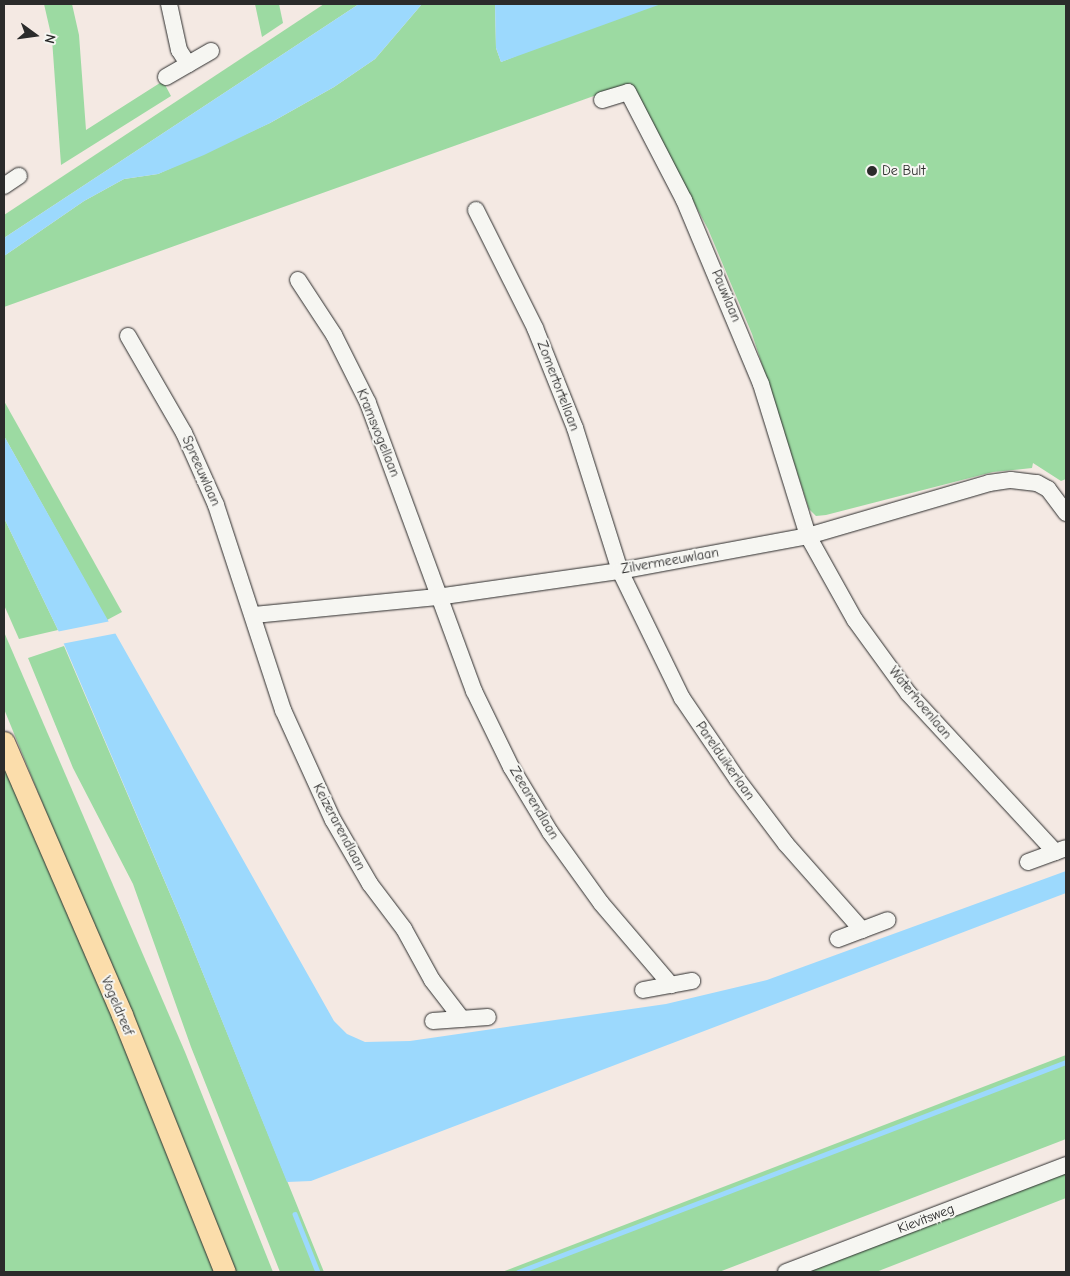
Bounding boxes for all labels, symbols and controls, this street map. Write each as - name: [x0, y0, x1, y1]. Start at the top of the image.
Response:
- north arrow: [10, 10, 60, 60]
- text: N: [41, 32, 59, 45]
- place label: De Bult: [882, 163, 925, 179]
- marker: De Bult: [866, 165, 878, 177]
- street label: Pauwlaan: [707, 267, 745, 325]
- street label: Zomertortellaan: [533, 339, 583, 433]
- street label: Kramsvogellaan: [353, 387, 403, 479]
- street label: Spreeuwlaan: [178, 433, 224, 509]
- street label: Zilvermeeuwlaan: [620, 544, 720, 578]
- street label: Waterhoenlaan: [885, 663, 955, 743]
- street label: Parelduikerlaan: [692, 719, 758, 803]
- street label: Zeearendlaan: [506, 763, 562, 843]
- street label: Keizerarendlaan: [309, 781, 369, 873]
- street label: Vogeldreef: [97, 974, 137, 1038]
- street label: Kievitsweg: [895, 1201, 957, 1237]

